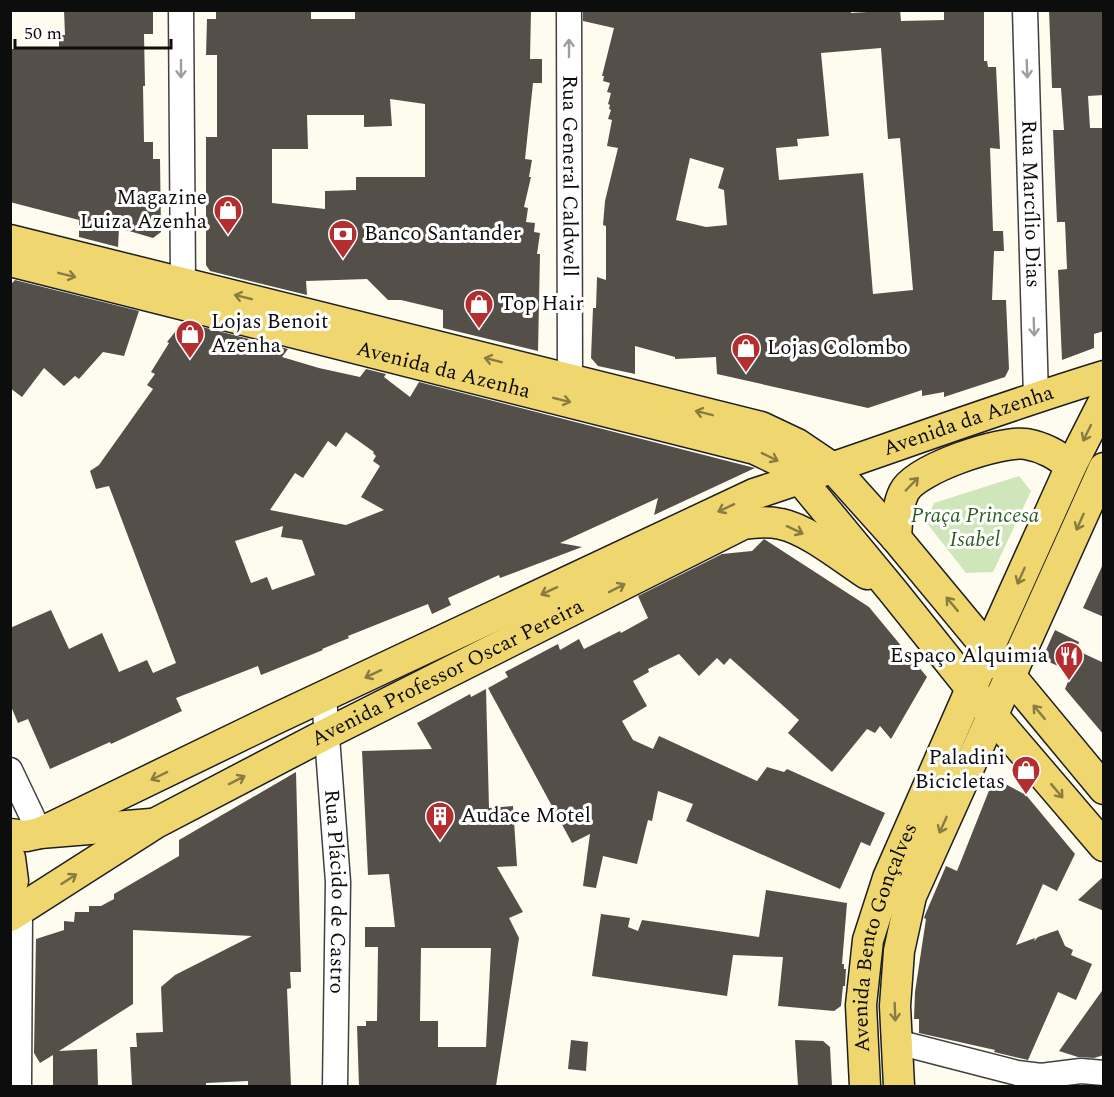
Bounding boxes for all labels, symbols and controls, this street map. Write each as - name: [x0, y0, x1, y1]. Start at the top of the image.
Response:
- scale bar: [15, 12, 171, 50]
- text: 50 m: [24, 20, 62, 47]
- one-way arrow: [563, 38, 575, 58]
- one-way arrow: [175, 58, 187, 78]
- one-way arrow: [1021, 58, 1032, 78]
- street label: Rua General Caldwell: [553, 75, 586, 277]
- street label: Rua Marcílio Dias: [1012, 119, 1049, 288]
- place label: Magazine Luiza Azenha: [80, 182, 208, 238]
- shop icon: Magazine Luiza Azenha: [212, 194, 244, 236]
- bank icon: Banco Santander: [327, 218, 359, 260]
- place label: Banco Santander: [364, 218, 521, 250]
- one-way arrow: [57, 270, 76, 282]
- shop icon: Top Hair: [463, 288, 495, 330]
- place label: Top Hair: [500, 288, 584, 320]
- one-way arrow: [234, 291, 253, 303]
- place label: Lojas Benoit Azenha: [211, 306, 329, 362]
- one-way arrow: [1029, 316, 1040, 336]
- shop icon: Lojas Benoit Azenha: [174, 318, 206, 360]
- shop icon: Lojas Colombo: [730, 332, 762, 374]
- place label: Lojas Colombo: [767, 332, 908, 364]
- street label: Avenida da Azenha: [353, 333, 535, 408]
- one-way arrow: [484, 353, 503, 365]
- street label: Avenida da Azenha: [879, 377, 1059, 465]
- one-way arrow: [552, 395, 571, 407]
- one-way arrow: [695, 406, 714, 418]
- one-way arrow: [1081, 424, 1093, 442]
- one-way arrow: [760, 451, 778, 463]
- one-way arrow: [904, 476, 919, 491]
- park label: Praça Princesa Isabel: [911, 500, 1040, 556]
- one-way arrow: [717, 502, 735, 514]
- one-way arrow: [1073, 512, 1085, 530]
- one-way arrow: [786, 524, 804, 536]
- one-way arrow: [1015, 567, 1027, 585]
- one-way arrow: [608, 581, 626, 593]
- one-way arrow: [541, 585, 559, 597]
- street label: Avenida Professor Oscar Pereira: [306, 590, 590, 755]
- one-way arrow: [945, 597, 959, 612]
- place label: Espaço Alquimia: [890, 640, 1049, 672]
- restaurant icon: Espaço Alquimia: [1053, 640, 1085, 682]
- one-way arrow: [364, 668, 382, 680]
- one-way arrow: [1033, 704, 1046, 720]
- place label: Paladini Bicicletas: [915, 742, 1005, 798]
- shop icon: Paladini Bicicletas: [1010, 754, 1042, 796]
- one-way arrow: [150, 770, 168, 782]
- one-way arrow: [228, 774, 246, 786]
- one-way arrow: [1050, 783, 1064, 798]
- street label: Rua Plácido de Castro: [315, 788, 354, 994]
- building icon: Audace Motel: [424, 800, 456, 842]
- place label: Audace Motel: [461, 800, 591, 832]
- one-way arrow: [937, 816, 948, 834]
- street label: Avenida Bento Gonçalves: [845, 818, 926, 1053]
- one-way arrow: [60, 872, 77, 884]
- one-way arrow: [890, 1002, 901, 1022]

